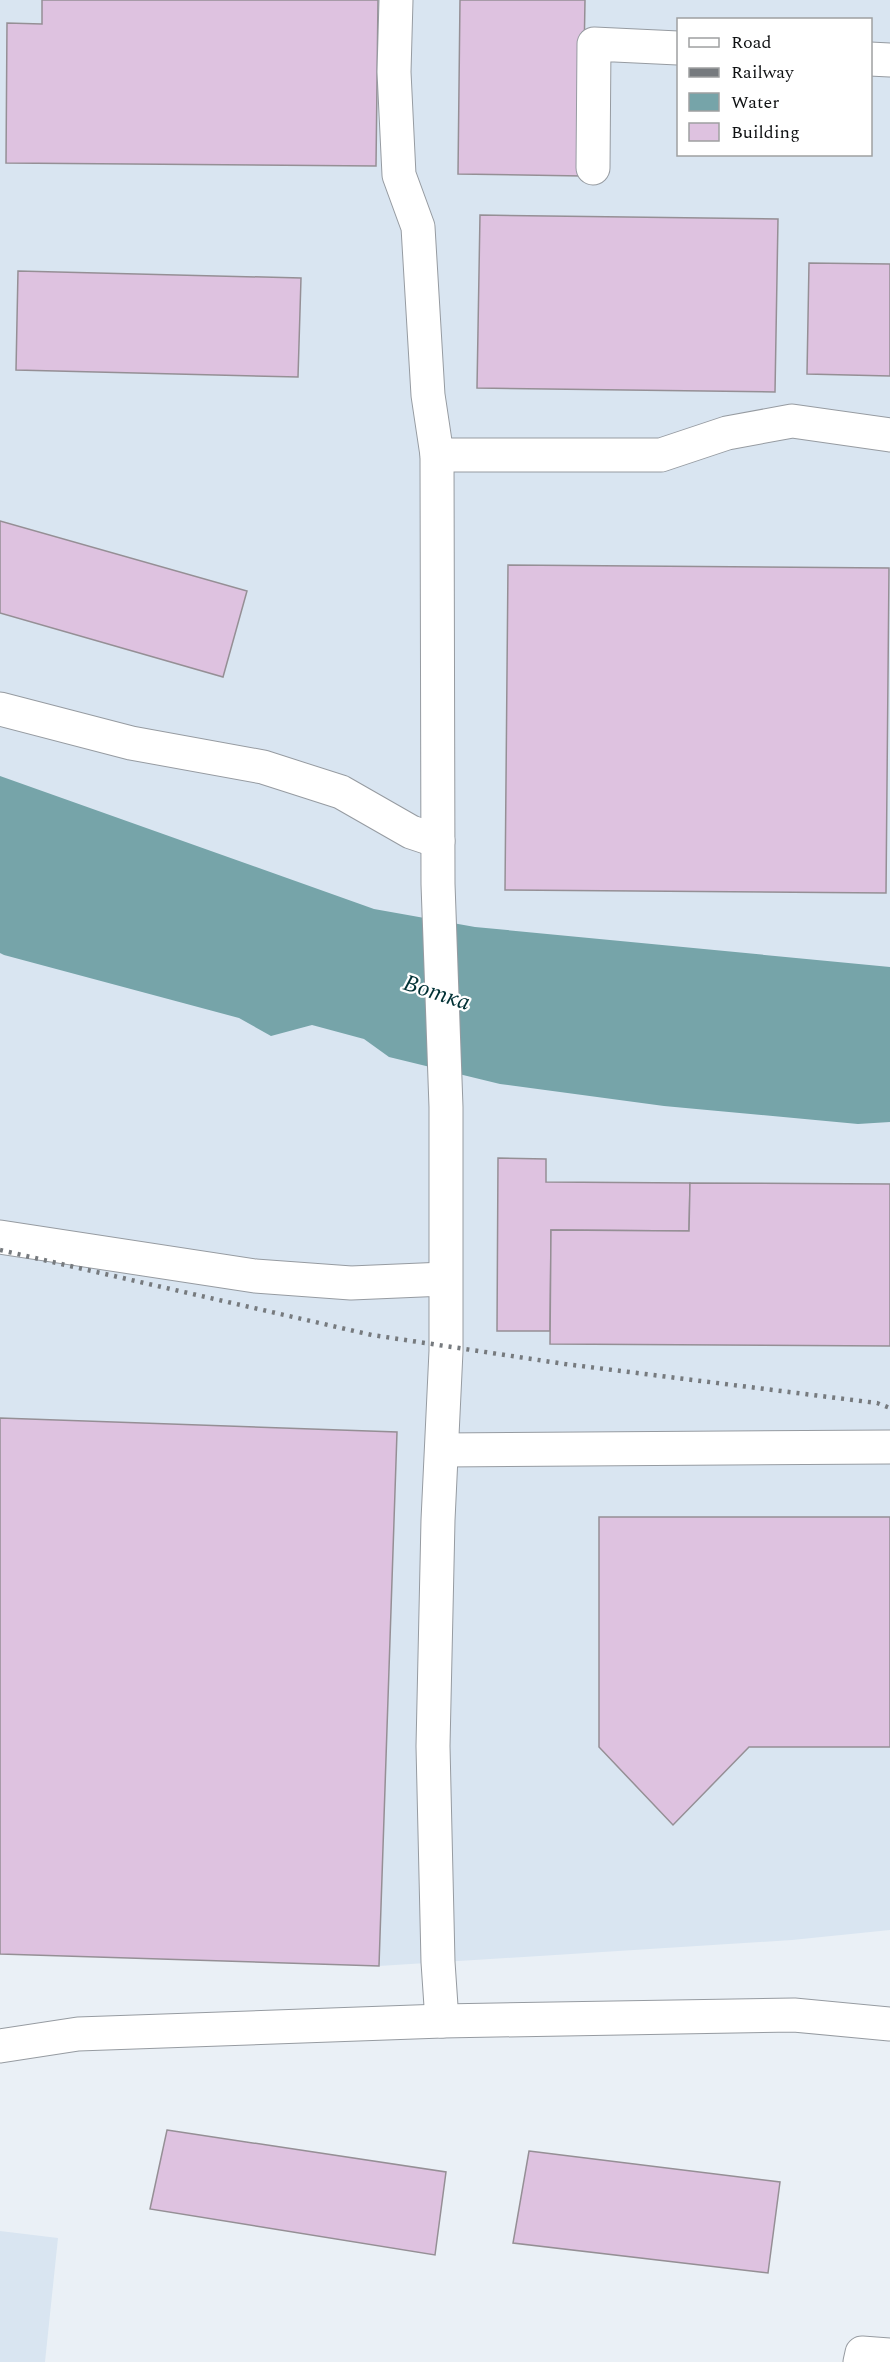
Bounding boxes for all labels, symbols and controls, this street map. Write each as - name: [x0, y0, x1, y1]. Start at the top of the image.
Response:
- legend: [677, 18, 872, 156]
- text: Road: [731, 29, 772, 56]
- text: Railway: [731, 59, 795, 86]
- text: Water: [731, 89, 779, 116]
- text: Building: [731, 119, 800, 146]
- water label: Вотка: [398, 965, 475, 1021]

